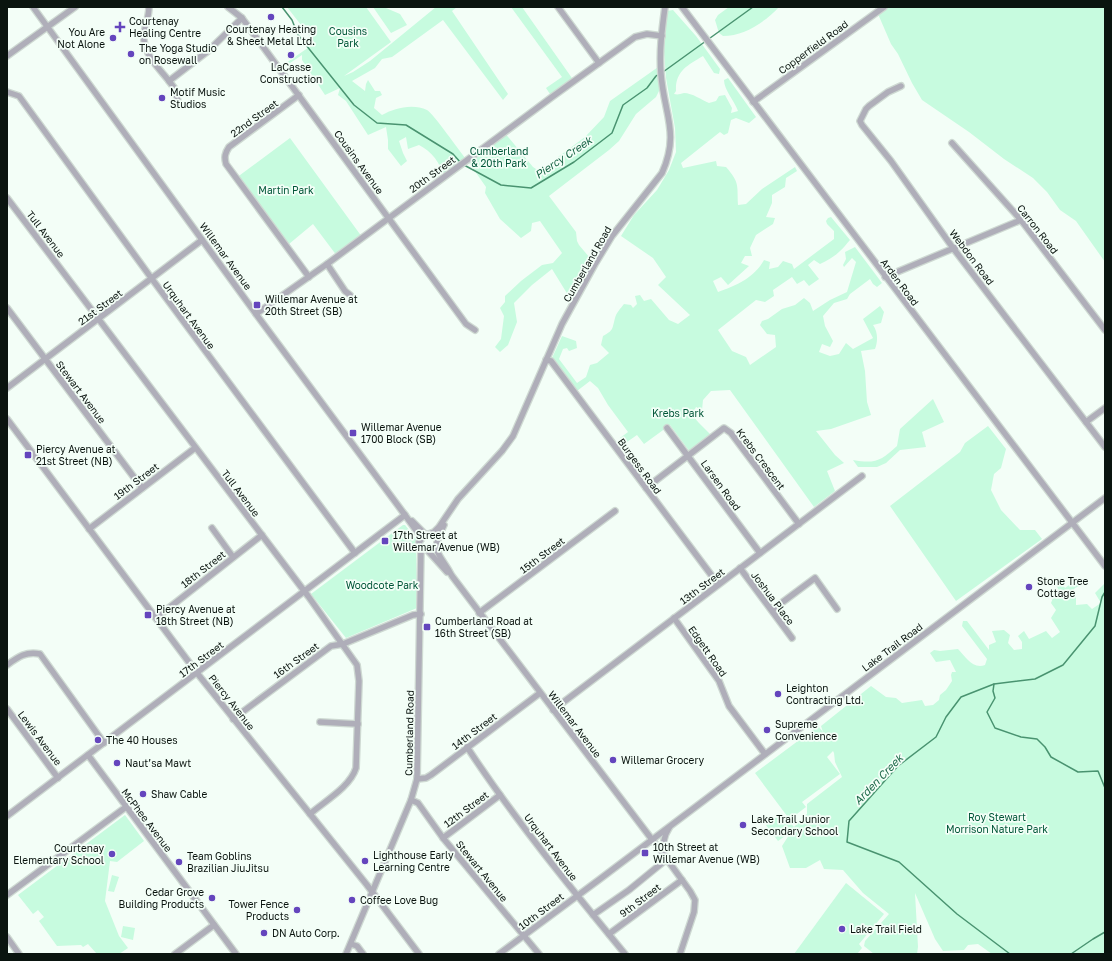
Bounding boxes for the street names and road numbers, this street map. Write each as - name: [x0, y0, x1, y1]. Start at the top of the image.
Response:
- street label: Copperfield Road: [776, 18, 850, 76]
- street label: 22nd Street: [228, 97, 280, 139]
- street label: Cousins Avenue: [332, 128, 386, 196]
- street label: 20th Street: [407, 153, 457, 195]
- street label: Carron Road: [1015, 202, 1061, 256]
- street label: Tull Avenue: [24, 208, 68, 260]
- street label: Willemar Avenue: [197, 220, 255, 292]
- street label: Cumberland Road: [560, 224, 614, 304]
- street label: Webdon Road: [947, 227, 997, 287]
- street label: Arden Road: [878, 256, 922, 308]
- street label: Urquhart Avenue: [160, 279, 218, 351]
- street label: 21st Street: [76, 287, 124, 327]
- street label: Stewart Avenue: [54, 358, 109, 426]
- street label: Krebs Crescent: [734, 426, 788, 492]
- street label: Burgess Road: [616, 436, 664, 496]
- street label: Larsen Road: [699, 457, 743, 513]
- street label: 19th Street: [111, 460, 161, 502]
- street label: Tull Avenue: [219, 467, 263, 519]
- street label: 15th Street: [517, 534, 567, 576]
- street label: 18th Street: [178, 548, 228, 590]
- street label: 13th Street: [677, 565, 727, 607]
- street label: Joshua Place: [749, 569, 797, 627]
- street label: Lake Trail Road: [859, 620, 925, 674]
- street label: Edgett Road: [686, 623, 730, 679]
- street label: 17th Street: [176, 638, 226, 680]
- street label: 16th Street: [271, 640, 321, 680]
- street label: Piercy Avenue: [206, 672, 258, 732]
- street label: Willemar Avenue: [546, 688, 604, 760]
- street label: Cumberland Road: [402, 690, 416, 776]
- street label: Lewis Avenue: [16, 708, 65, 768]
- street label: 14th Street: [449, 710, 499, 752]
- street label: McPhee Avenue: [119, 786, 175, 854]
- street label: 12th Street: [441, 788, 491, 830]
- street label: Urquhart Avenue: [522, 811, 580, 883]
- street label: Stewart Avenue: [454, 838, 510, 904]
- street label: 9th Street: [617, 881, 663, 919]
- street label: 10th Street: [516, 890, 566, 932]

